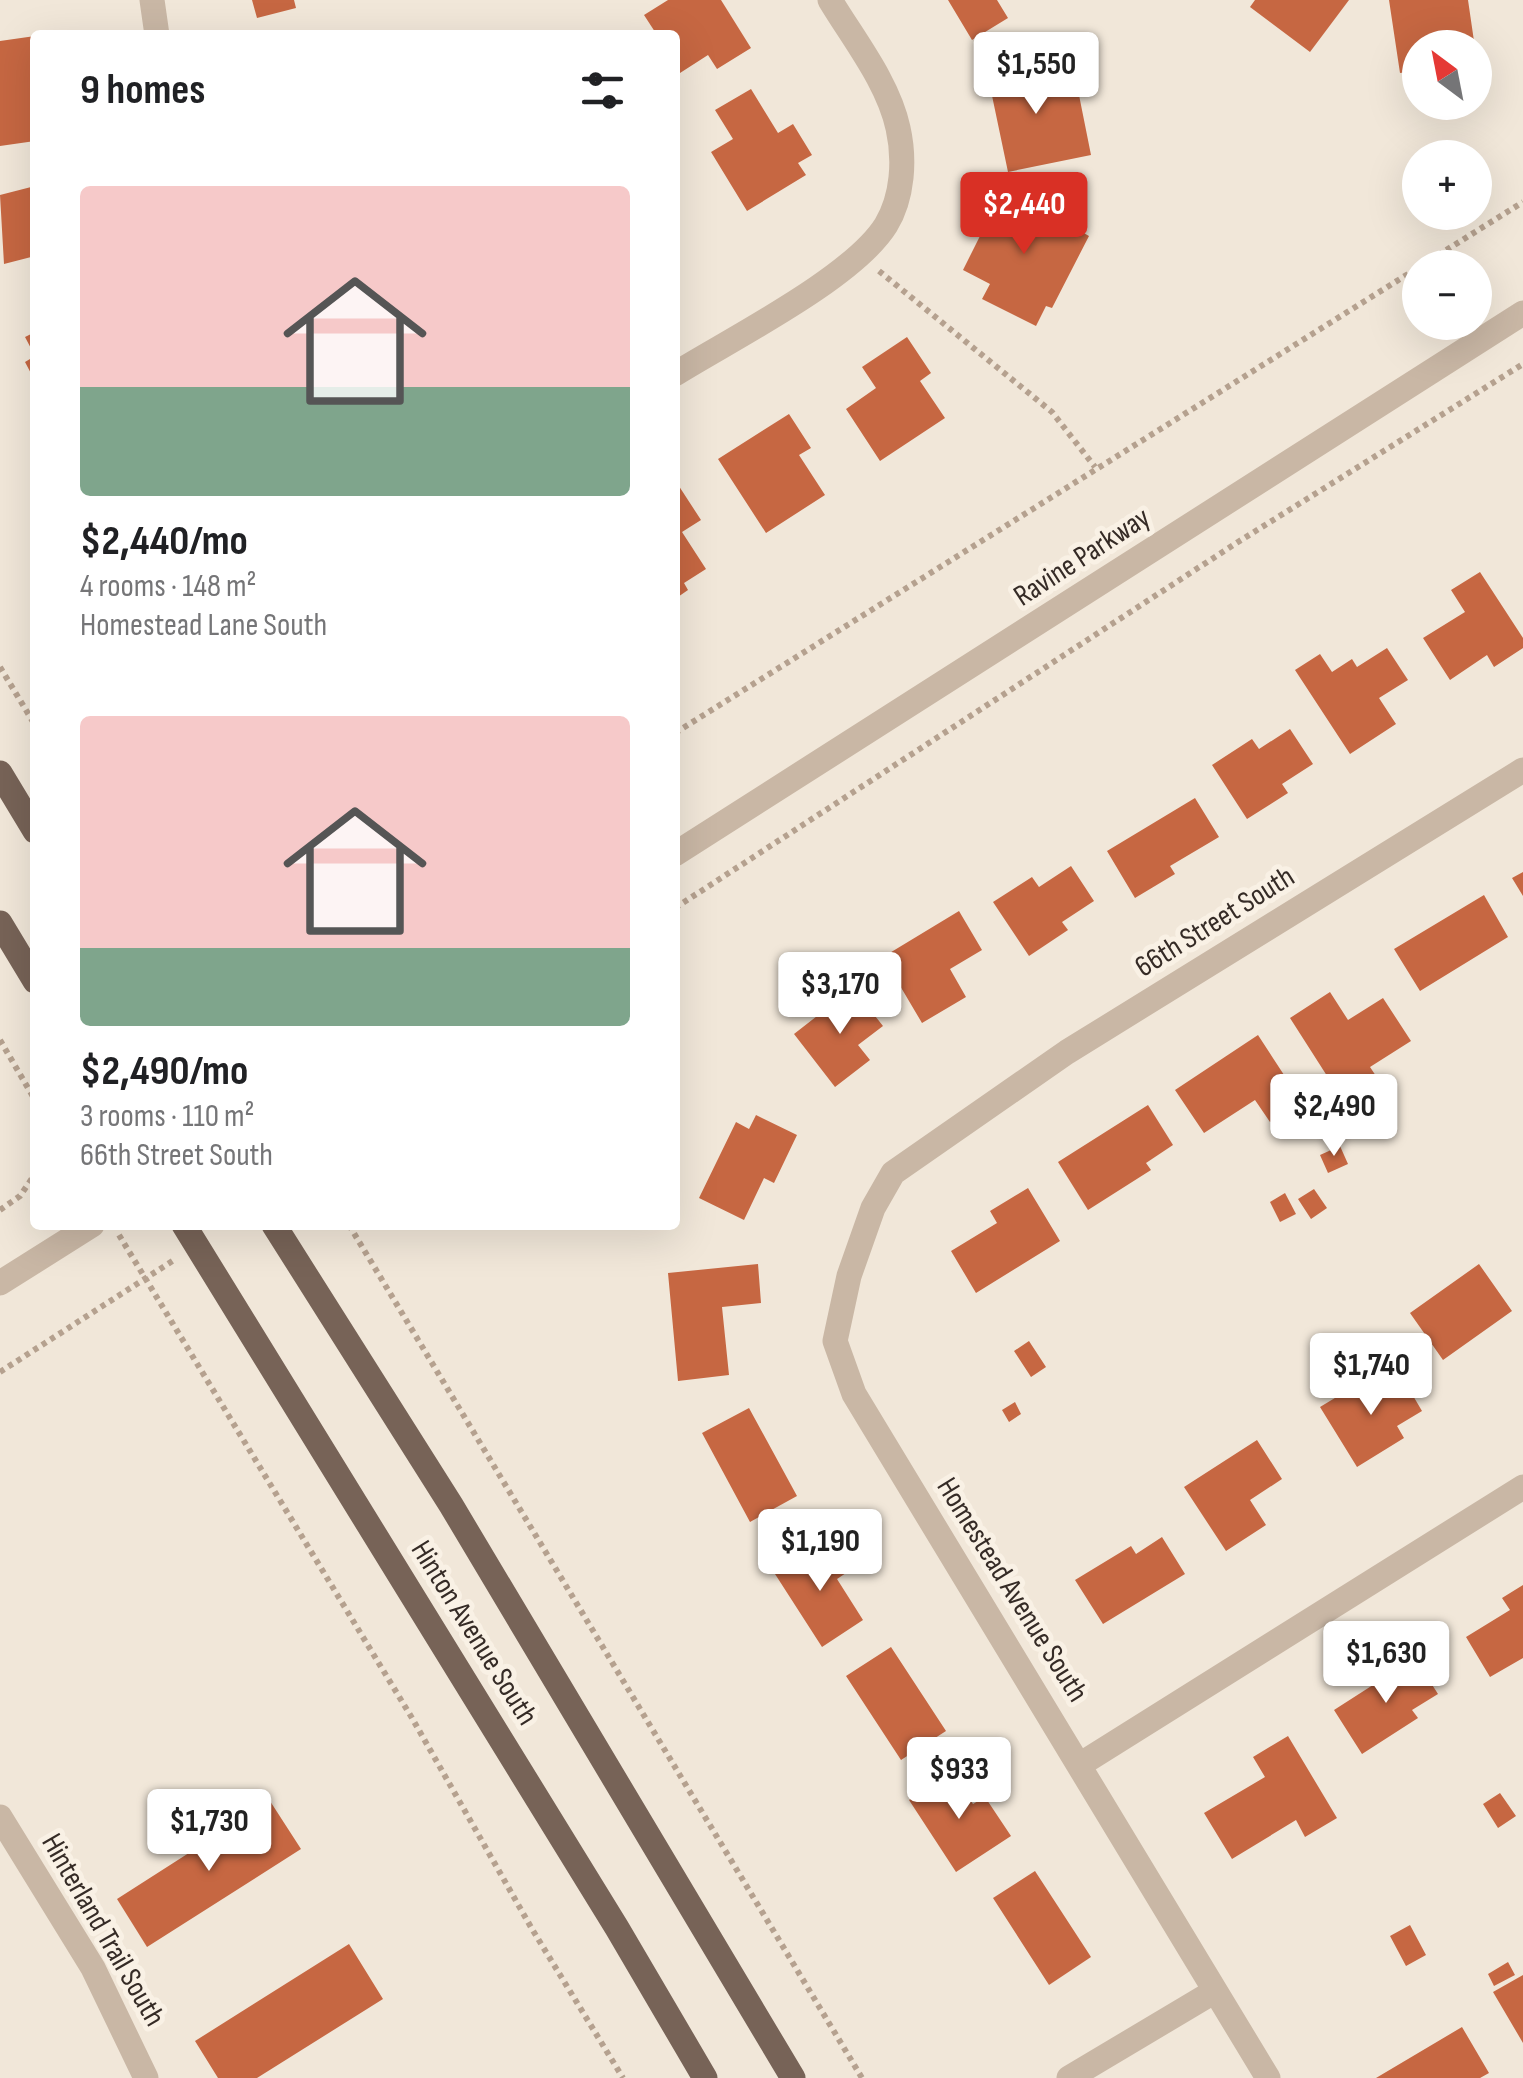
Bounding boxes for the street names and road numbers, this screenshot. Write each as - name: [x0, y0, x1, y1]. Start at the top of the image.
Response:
- street label: Ravine Parkway: [1007, 499, 1157, 614]
- street label: 66th Street South: [1129, 859, 1301, 985]
- street label: Homestead Avenue South: [928, 1471, 1096, 1709]
- street label: Hinton Avenue South: [403, 1534, 545, 1732]
- street label: Hinterland Trail South: [33, 1827, 173, 2033]

